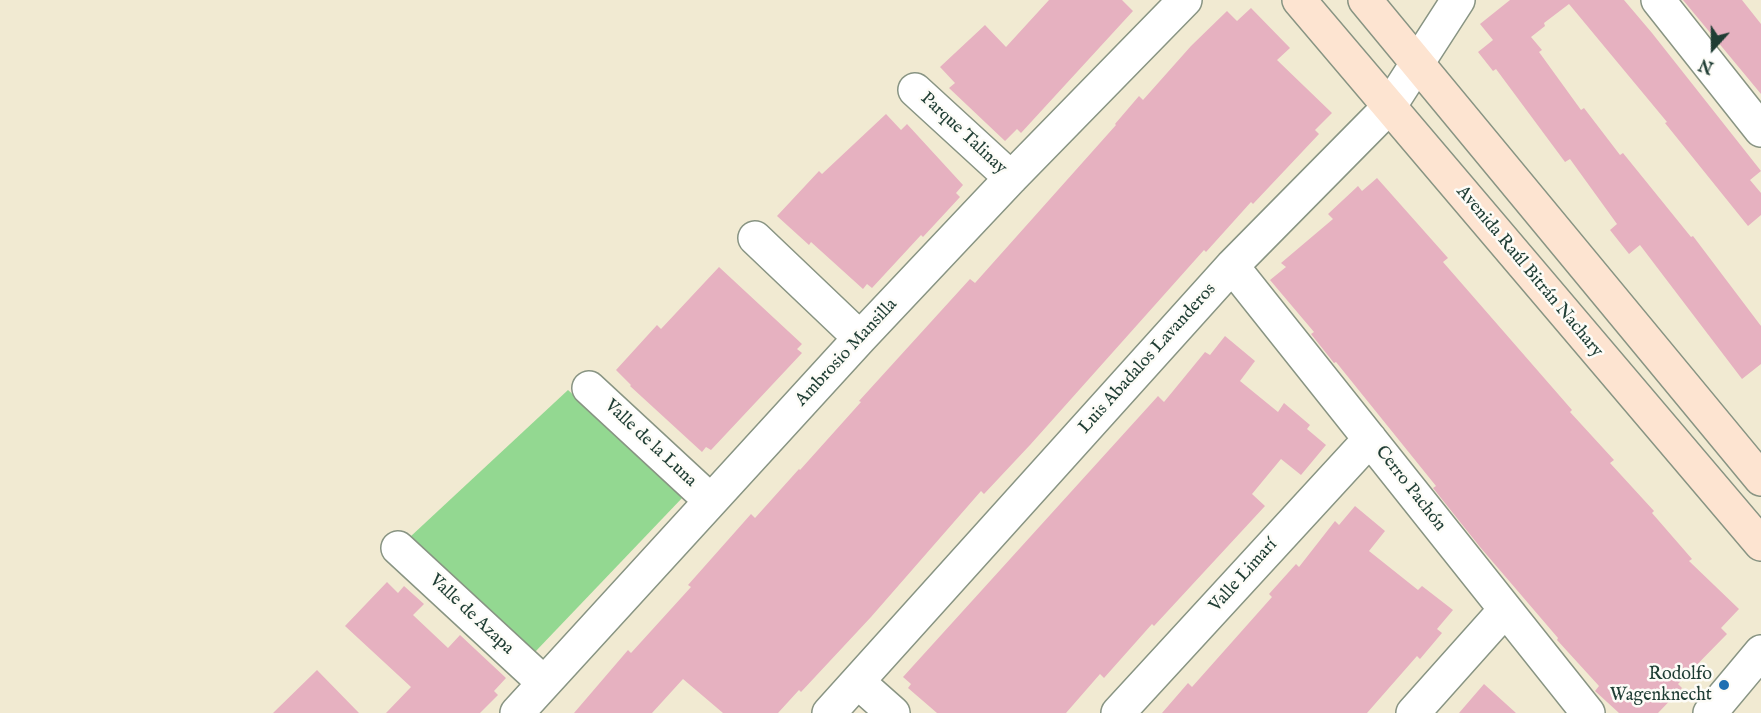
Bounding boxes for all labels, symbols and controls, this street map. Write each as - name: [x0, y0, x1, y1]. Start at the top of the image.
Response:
- north arrow: [1683, 18, 1743, 78]
- text: N: [1697, 53, 1717, 77]
- street label: Parque Talinay: [915, 88, 1011, 180]
- street label: Avenida Raúl Bitrán Nachary: [1451, 182, 1607, 362]
- street label: Luis Abadalos Lavanderos: [1075, 279, 1221, 439]
- street label: Ambrosio Mansilla: [791, 295, 903, 411]
- street label: Valle de la Luna: [599, 396, 701, 492]
- street label: Cerro Pachón: [1370, 442, 1450, 536]
- street label: Valle Limarí: [1205, 535, 1283, 617]
- street label: Valle de Azapa: [424, 570, 518, 660]
- place label: Rodolfo Wagenknecht: [1610, 664, 1712, 706]
- marker: Rodolfo Wagenknecht: [1717, 678, 1731, 692]

